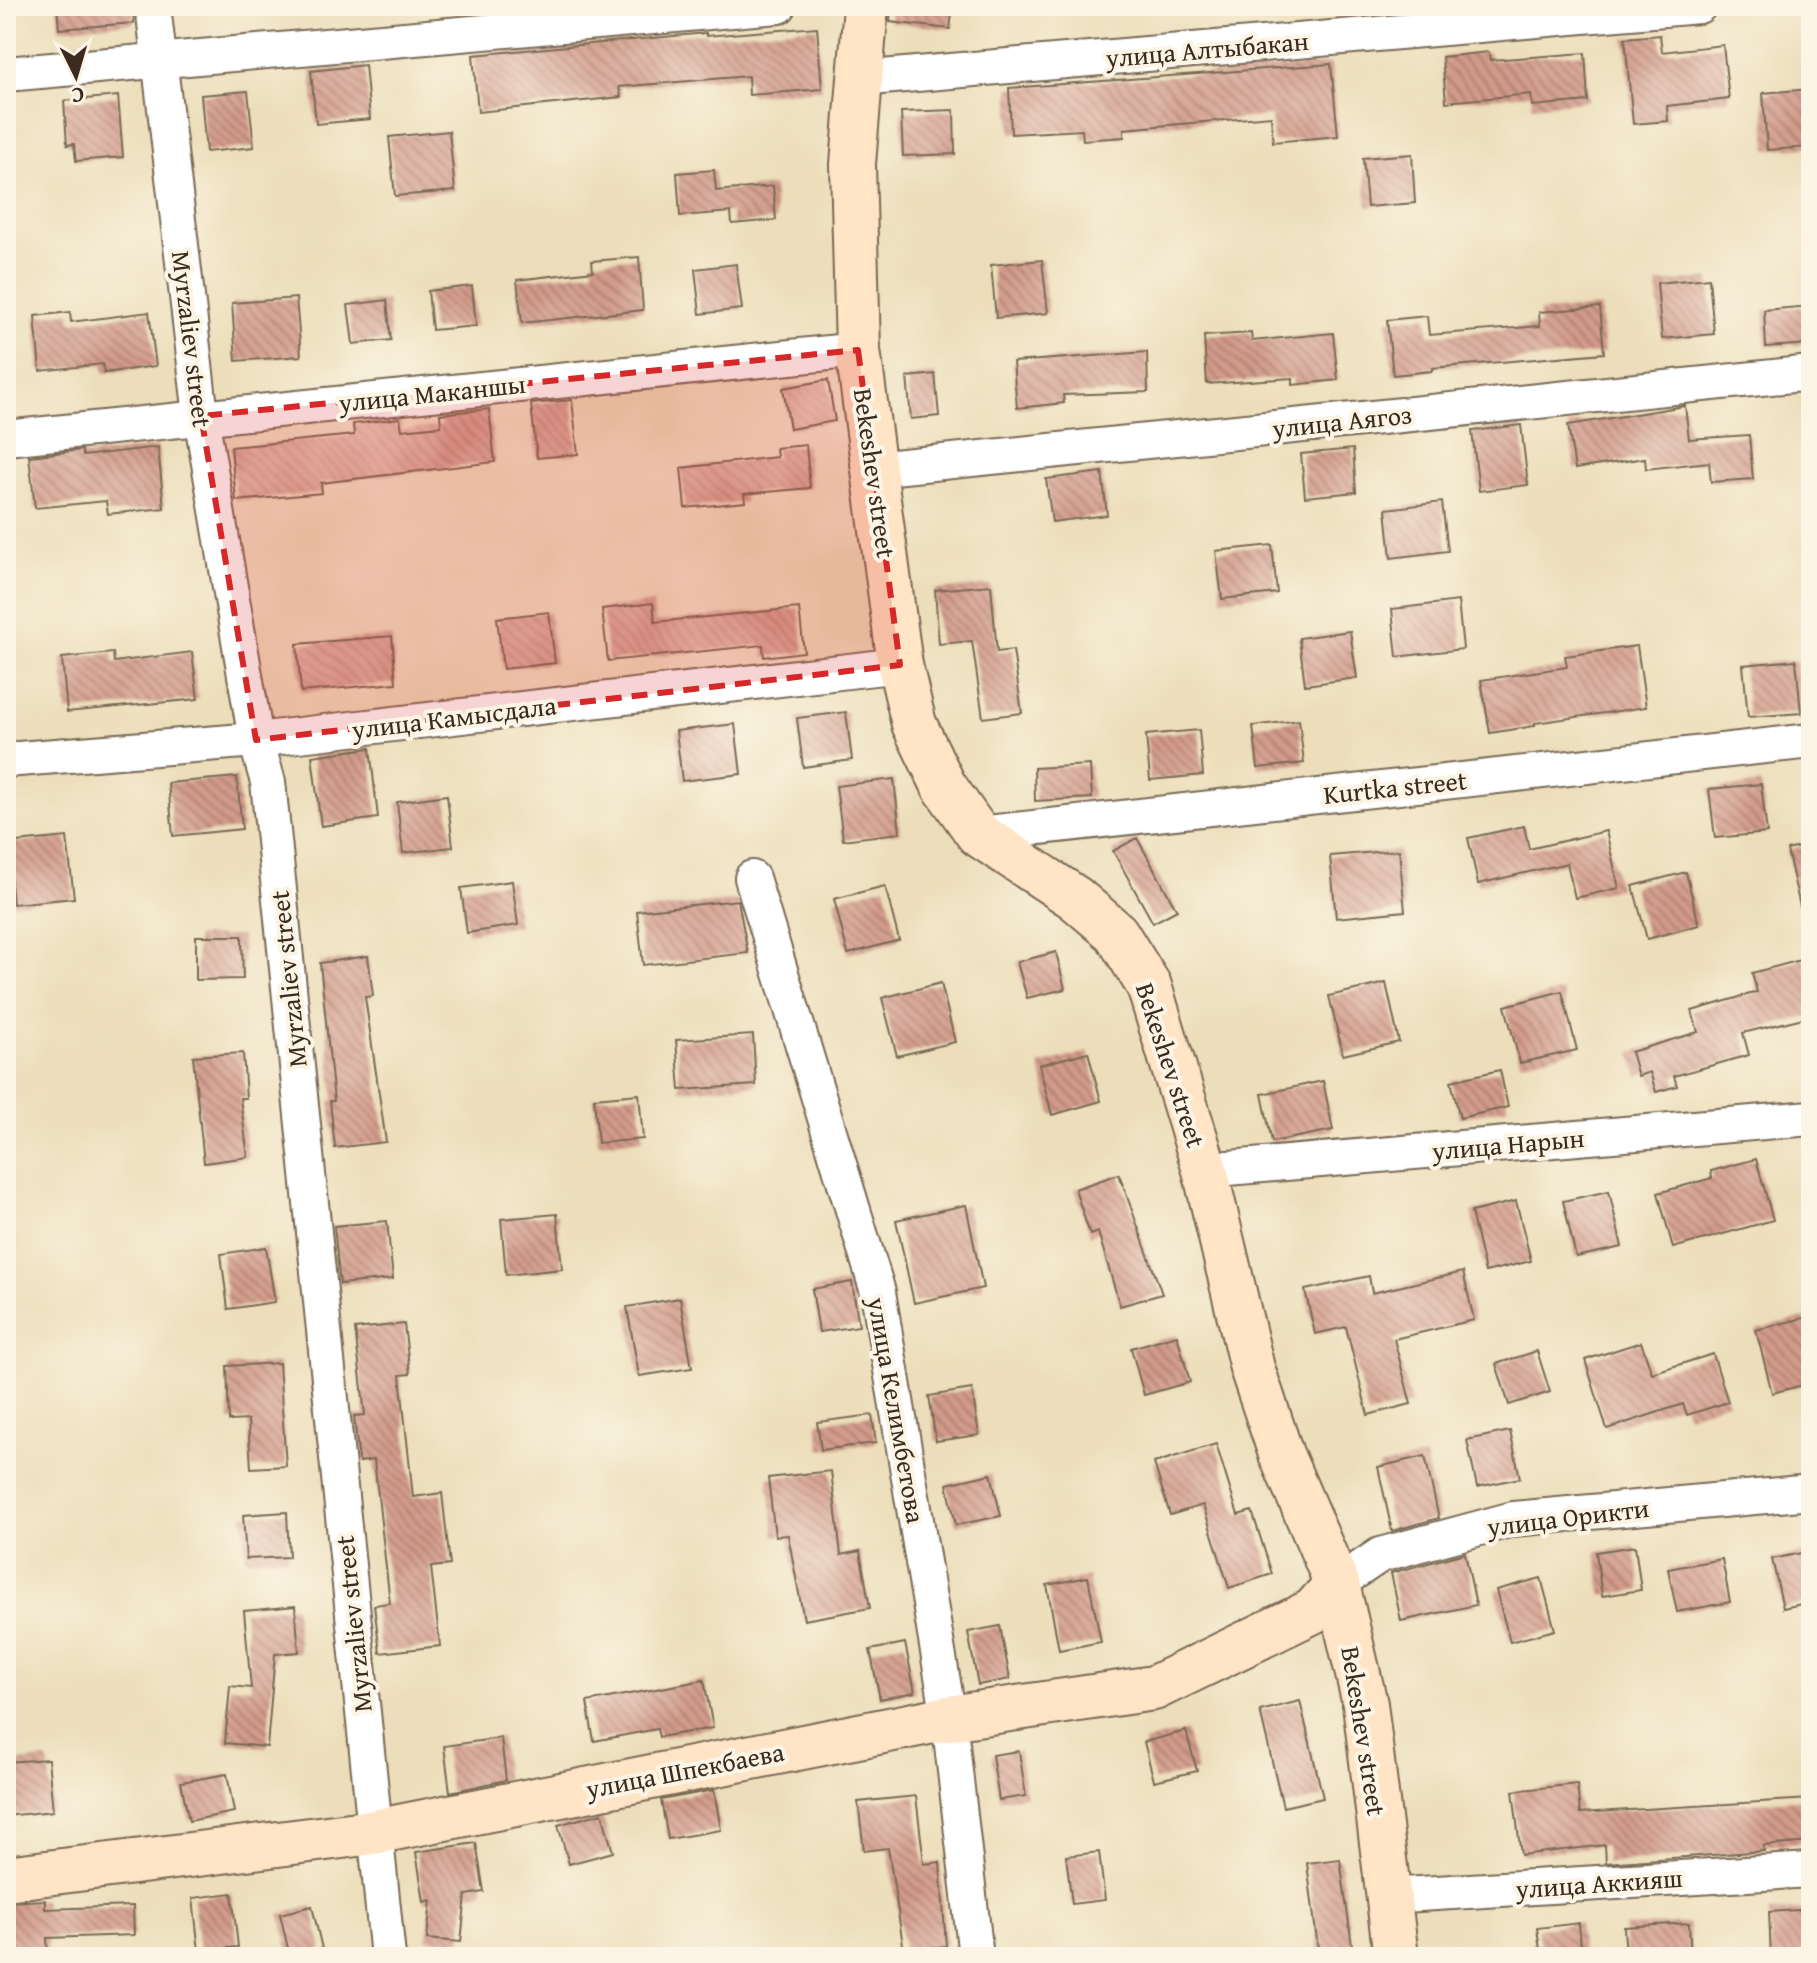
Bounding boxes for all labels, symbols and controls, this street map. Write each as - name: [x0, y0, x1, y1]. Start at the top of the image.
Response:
- street label: улица Алтыбакан: [1103, 21, 1310, 77]
- north arrow: [36, 36, 116, 116]
- text: С: [70, 79, 85, 112]
- street label: Myrzaliev street: [162, 249, 222, 429]
- street label: улица Маканшы: [336, 364, 527, 422]
- street label: Bekeshev street: [844, 386, 906, 560]
- street label: улица Аягоз: [1269, 394, 1414, 448]
- street label: улица Камысдала: [349, 685, 559, 749]
- street label: Kurtka street: [1321, 760, 1469, 814]
- street label: Myrzaliev street: [259, 889, 317, 1069]
- street label: Bekeshev street: [1126, 978, 1216, 1152]
- street label: улица Нарын: [1429, 1118, 1586, 1170]
- street label: улица Келимбетова: [858, 1293, 936, 1527]
- street label: улица Орикти: [1484, 1488, 1651, 1546]
- street label: Myrzaliev street: [324, 1534, 382, 1714]
- street label: Bekeshev street: [1331, 1643, 1397, 1819]
- street label: улица Шпекбаева: [582, 1732, 788, 1809]
- street label: улица Аккияш: [1513, 1858, 1684, 1908]

